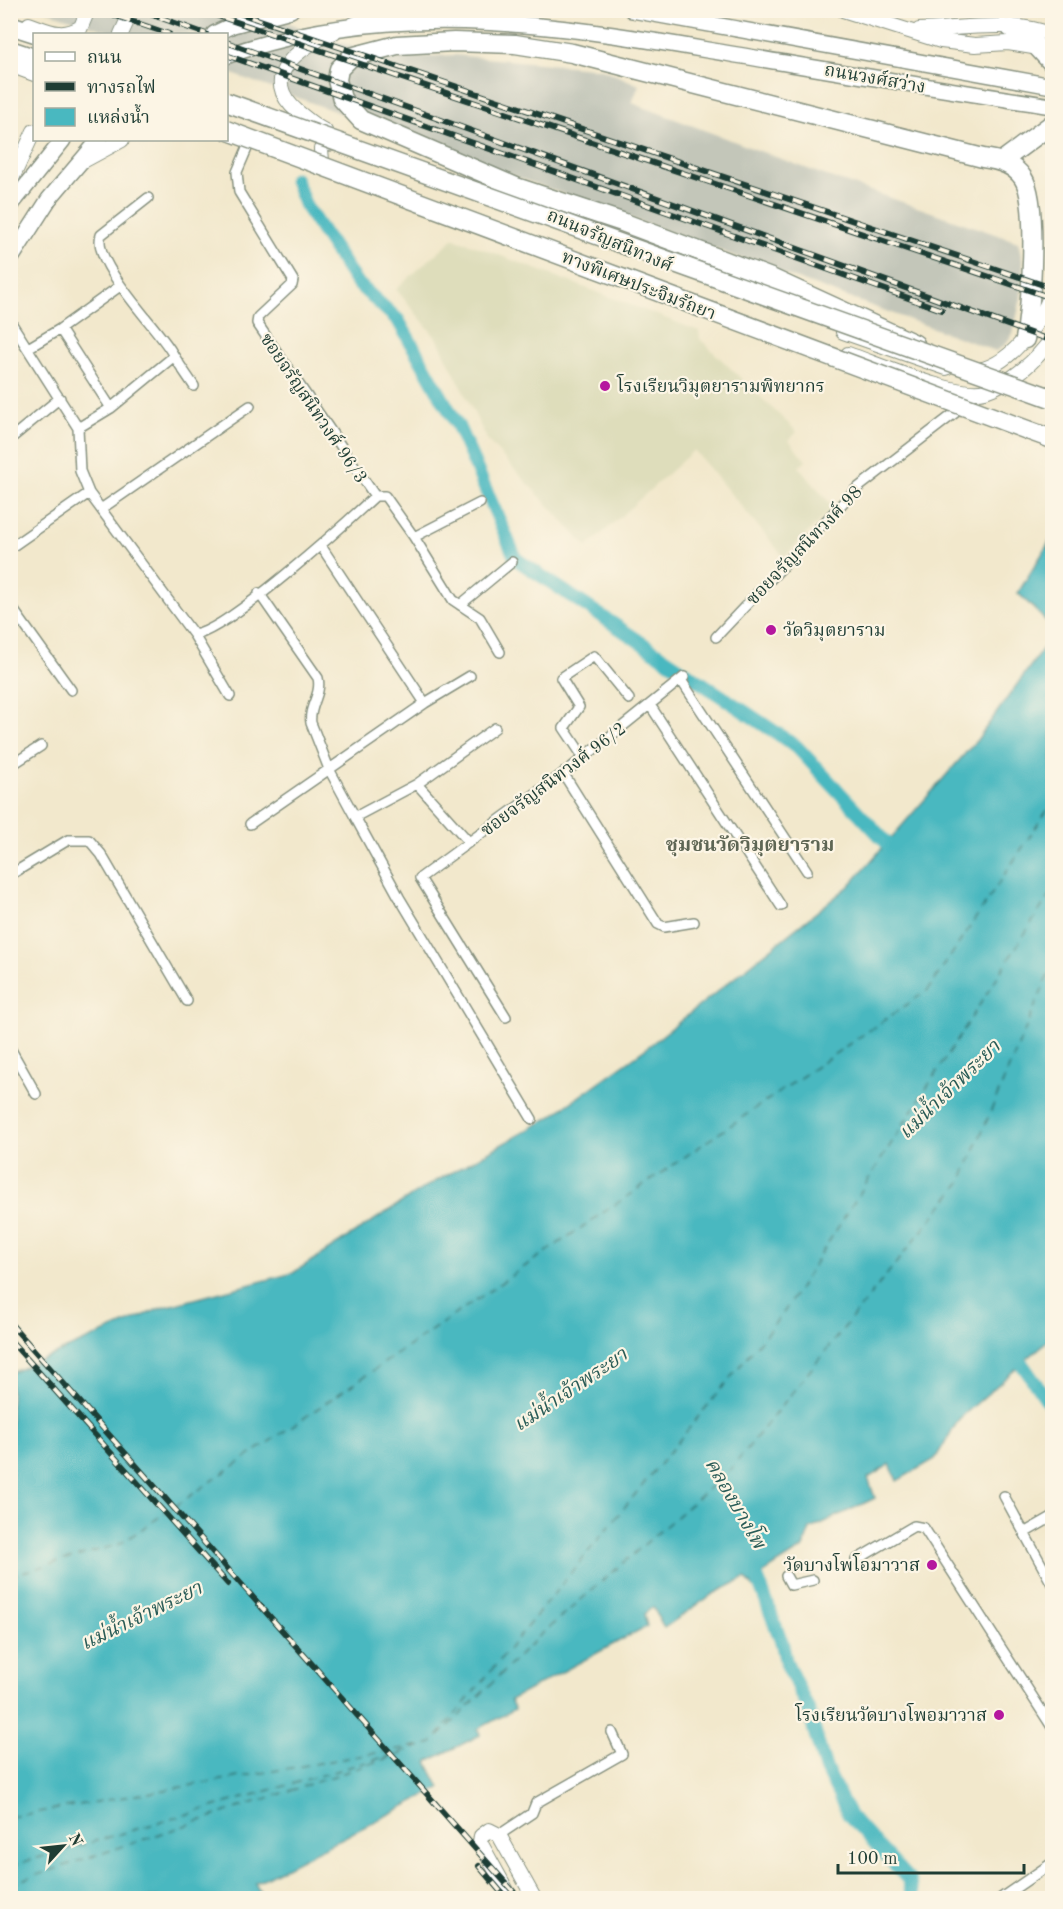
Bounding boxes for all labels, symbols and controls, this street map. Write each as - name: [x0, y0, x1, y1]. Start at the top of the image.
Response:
- legend: [33, 33, 228, 141]
- text: ถนน: [87, 49, 122, 67]
- street label: ถนนวงศ์สว่าง: [823, 58, 927, 97]
- text: ทางรถไฟ: [87, 75, 156, 97]
- text: แหล่งน้ำ: [87, 103, 150, 127]
- street label: ถนนจรัญสนิทวงศ์: [544, 204, 676, 276]
- street label: ทางพิเศษประจิมรัถยา: [559, 247, 719, 324]
- street label: ซอยจรัญสนิทวงศ์ 96/3: [256, 329, 372, 487]
- place label: โรงเรียนวิมุตยารามพิทยากร: [616, 373, 825, 398]
- marker: โรงเรียนวิมุตยารามพิทยากร: [598, 379, 612, 393]
- street label: ซอยจรัญสนิทวงศ์ 98: [741, 481, 866, 609]
- place label: วัดวิมุตยาราม: [783, 621, 886, 642]
- marker: วัดวิมุตยาราม: [764, 623, 778, 637]
- street label: ซอยจรัญสนิทวงศ์ 96/2: [476, 717, 629, 840]
- district label: ชุมชนวัดวิมุตยาราม: [666, 835, 834, 857]
- water label: แม่น้ำเจ้าพระยา: [891, 1031, 1006, 1144]
- water label: แม่น้ำเจ้าพระยา: [507, 1339, 632, 1436]
- water label: คลองบางโพ: [700, 1452, 774, 1554]
- place label: วัดบางโพโอมาวาส: [783, 1552, 920, 1575]
- marker: วัดบางโพโอมาวาส: [925, 1558, 939, 1572]
- water label: แม่น้ำเจ้าพระยา: [75, 1572, 207, 1655]
- place label: โรงเรียนวัดบางโพอมาวาส: [794, 1702, 987, 1725]
- marker: โรงเรียนวัดบางโพอมาวาส: [992, 1708, 1006, 1722]
- north arrow: [33, 1816, 93, 1876]
- text: N: [65, 1831, 85, 1850]
- scale bar: [838, 1837, 1024, 1875]
- text: 100 m: [847, 1850, 898, 1868]

